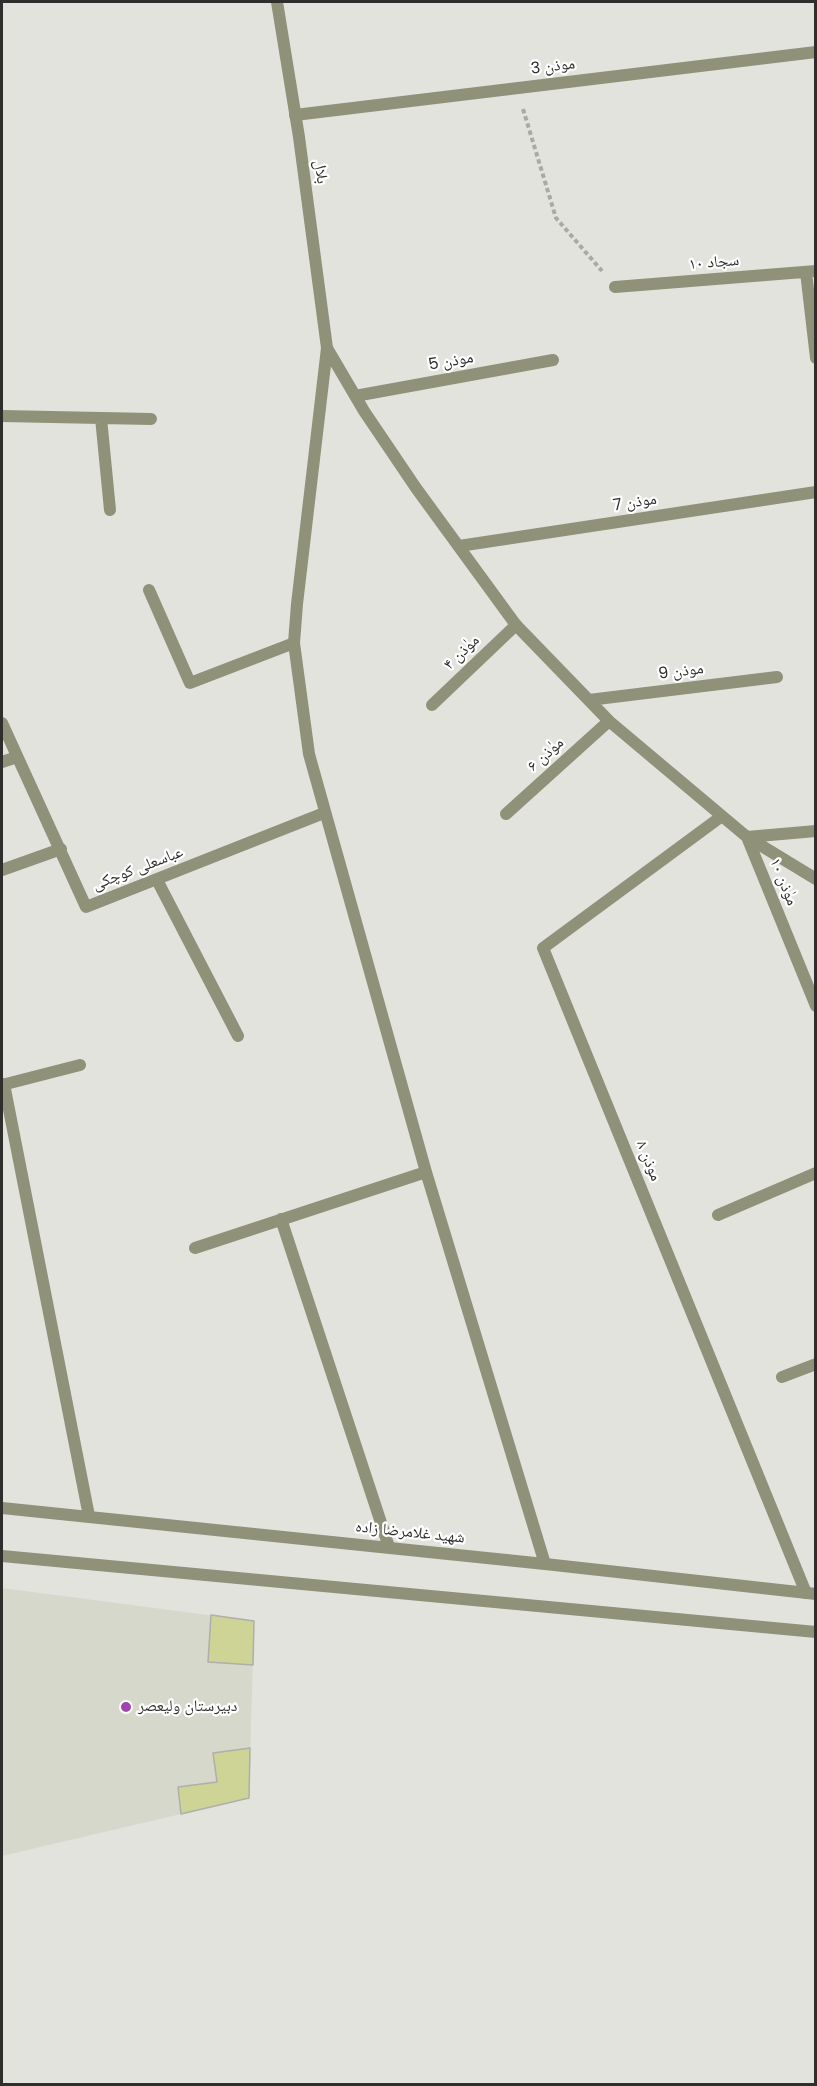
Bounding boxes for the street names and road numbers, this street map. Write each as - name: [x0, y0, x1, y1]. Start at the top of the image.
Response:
- street label: موذن 3: [530, 55, 576, 79]
- street label: بلال: [309, 159, 331, 185]
- street label: سجاد ۱۰: [688, 251, 740, 275]
- street label: موذن 5: [427, 349, 475, 375]
- street label: موذن 7: [612, 490, 658, 516]
- street label: موٰذن ۴: [440, 631, 484, 675]
- street label: موذن 9: [657, 660, 705, 684]
- street label: موٰذن ۶: [524, 734, 568, 776]
- street label: عباسعلی کوچکی: [90, 843, 186, 895]
- street label: موٰذن ۱۰: [765, 855, 801, 909]
- street label: موذن ۸: [631, 1138, 665, 1184]
- street label: شهید غلامرضا زاده: [354, 1518, 466, 1548]

